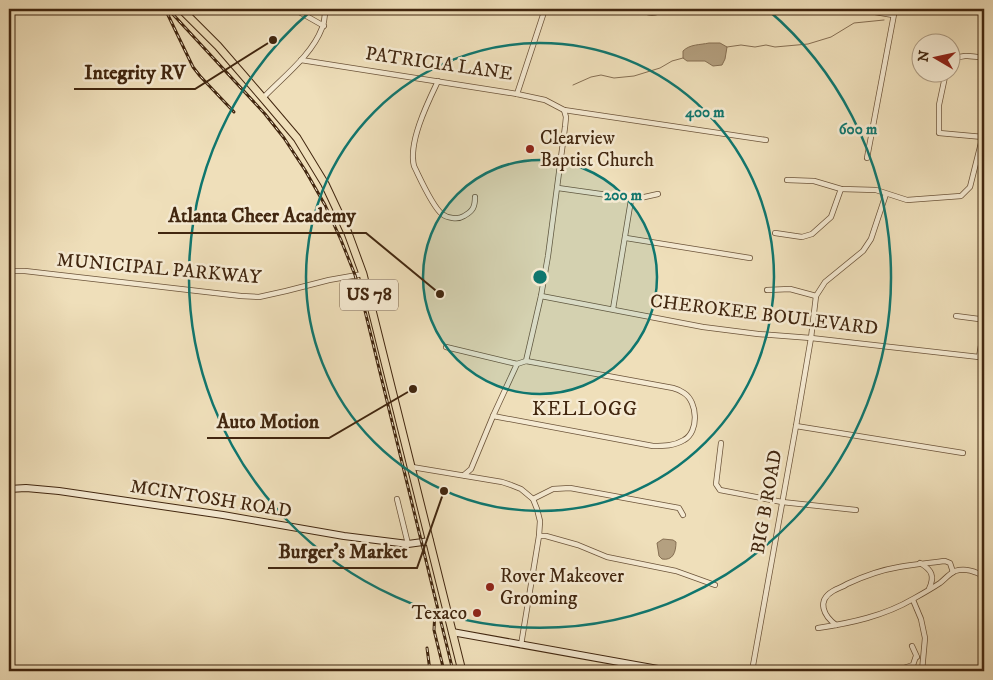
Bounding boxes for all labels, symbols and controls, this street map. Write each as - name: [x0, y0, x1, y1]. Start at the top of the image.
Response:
- north arrow: [910, 32, 960, 82]
- street label: PATRICIA LANE: [364, 42, 514, 86]
- text: N: [914, 49, 934, 63]
- callout: Integrity RV: [74, 54, 195, 89]
- text: Integrity RV: [84, 61, 187, 86]
- text: 400 m: [684, 103, 725, 122]
- text: 600 m: [839, 120, 878, 139]
- place label: Clearview Baptist Church: [540, 127, 654, 172]
- marker: Clearview Baptist Church: [524, 143, 536, 155]
- text: 200 m: [604, 186, 643, 205]
- callout: Atlanta Cheer Academy: [158, 198, 366, 233]
- text: Atlanta Cheer Academy: [167, 204, 356, 229]
- street label: MUNICIPAL PARKWAY: [56, 249, 263, 289]
- centre of rings: [531, 268, 549, 286]
- road number: US 78: [340, 280, 398, 310]
- street label: CHEROKEE BOULEVARD: [649, 290, 879, 340]
- district label: KELLOGG: [532, 397, 638, 422]
- callout: Auto Motion: [207, 403, 329, 438]
- text: Auto Motion: [216, 410, 320, 435]
- street label: BIG B ROAD: [747, 448, 787, 556]
- street label: MCINTOSH ROAD: [129, 475, 293, 523]
- callout: Burger's Market: [268, 533, 417, 568]
- text: Burger's Market: [278, 540, 408, 565]
- place label: Rover Makeover Grooming: [500, 565, 624, 610]
- marker: Rover Makeover Grooming: [484, 581, 496, 593]
- place label: Texaco: [412, 602, 467, 625]
- marker: Texaco: [471, 607, 483, 619]

